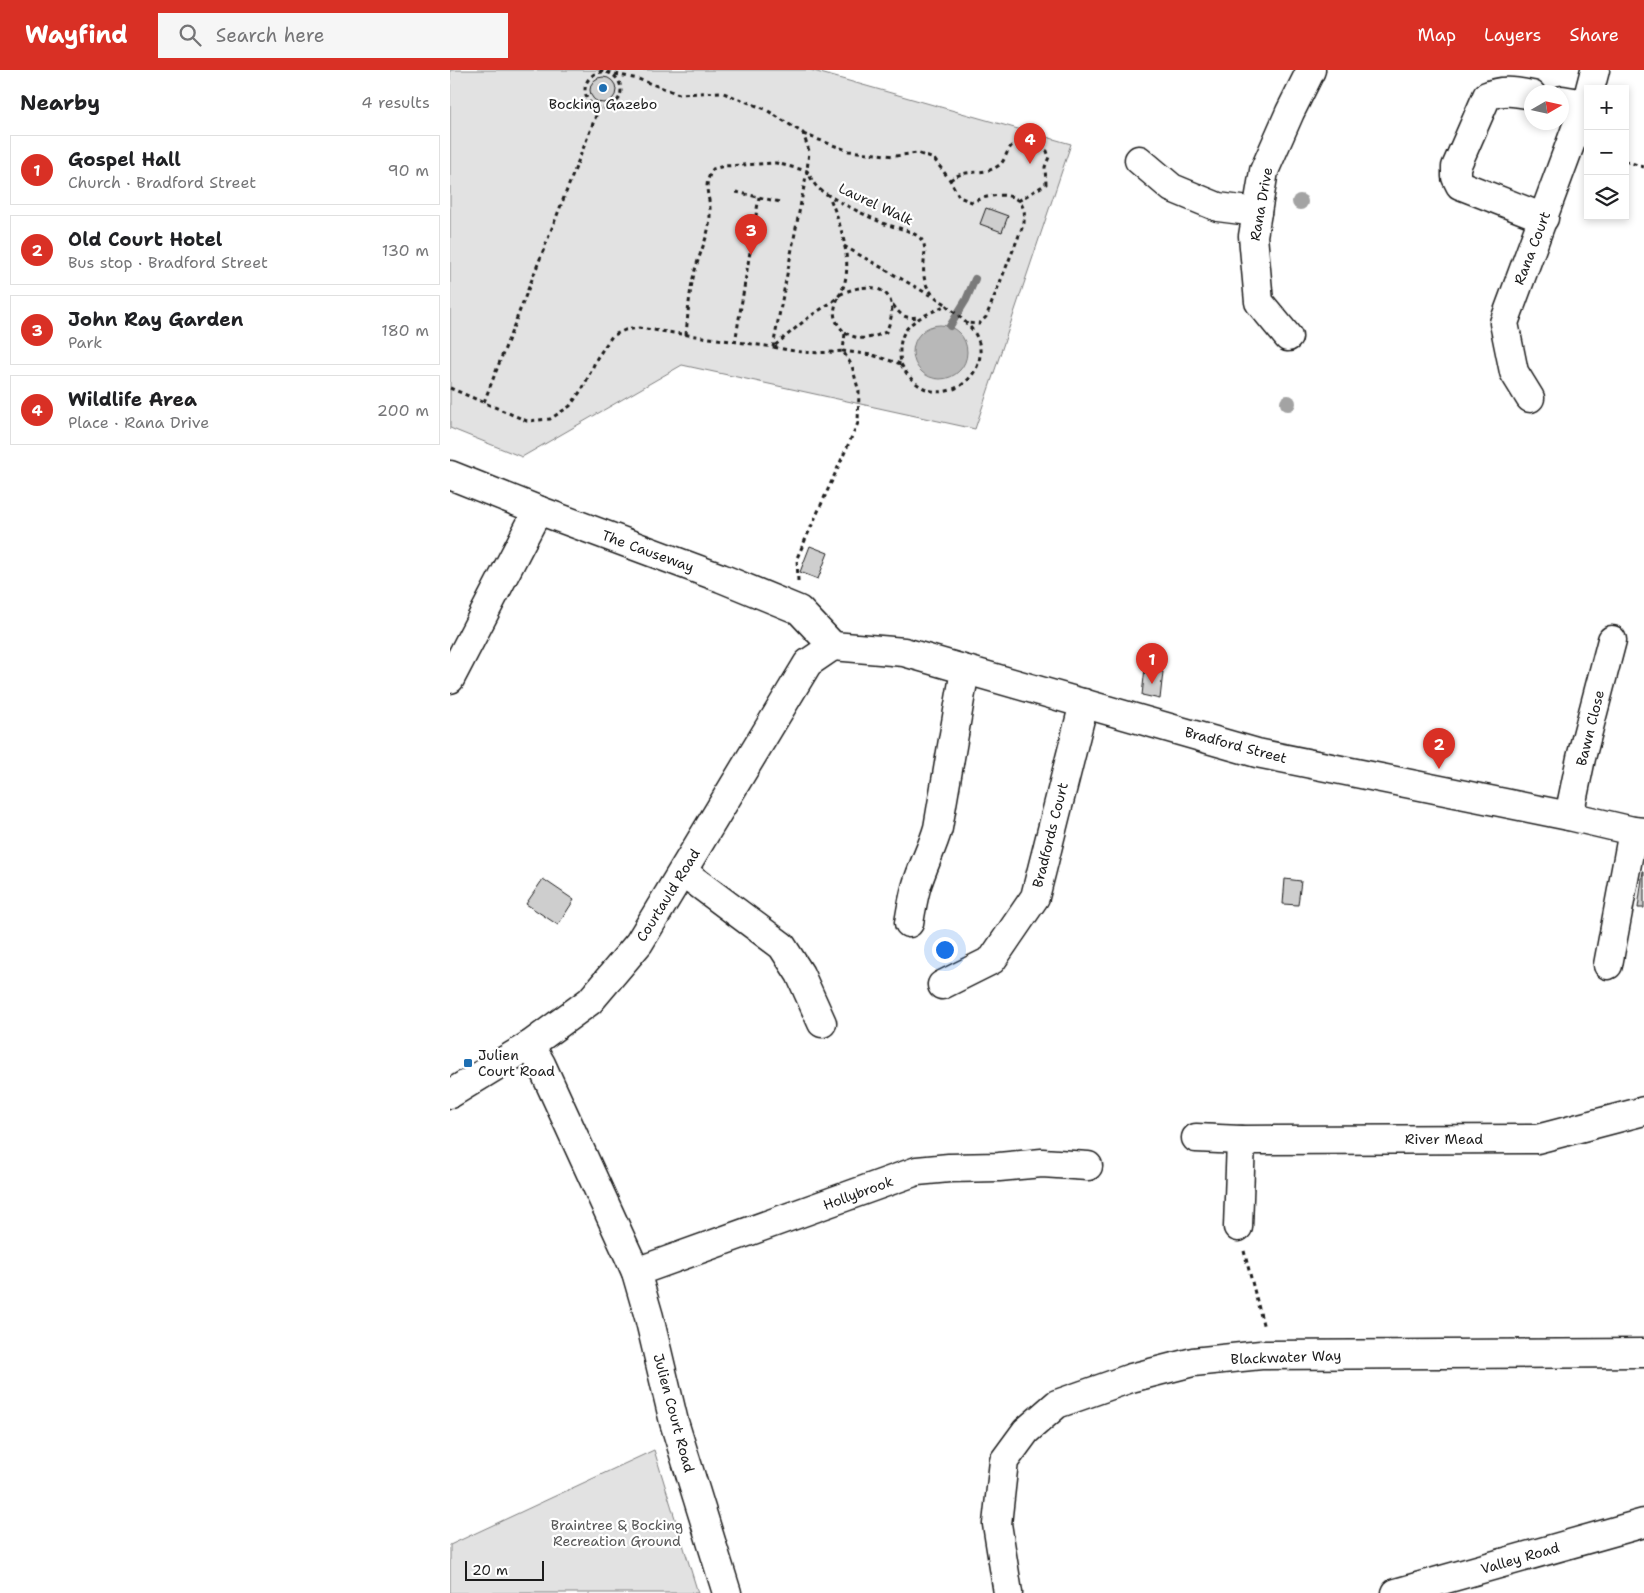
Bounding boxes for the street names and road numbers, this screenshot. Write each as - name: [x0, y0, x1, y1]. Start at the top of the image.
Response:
- street label: Rana Drive: [1246, 166, 1276, 242]
- street label: Laurel Walk: [836, 179, 916, 229]
- street label: Rana Court: [1510, 209, 1554, 287]
- street label: The Causeway: [599, 526, 697, 576]
- street label: Bawn Close: [1572, 688, 1608, 768]
- street label: Bradford Street: [1183, 723, 1289, 767]
- street label: Bradfords Court: [1028, 781, 1072, 889]
- street label: Courtauld Road: [632, 845, 704, 945]
- street label: River Mead: [1405, 1130, 1483, 1148]
- street label: Hollybrook: [820, 1172, 896, 1214]
- street label: Blackwater Way: [1230, 1346, 1342, 1368]
- street label: Julien Court Road: [649, 1352, 699, 1475]
- street label: Valley Road: [1479, 1538, 1561, 1578]

